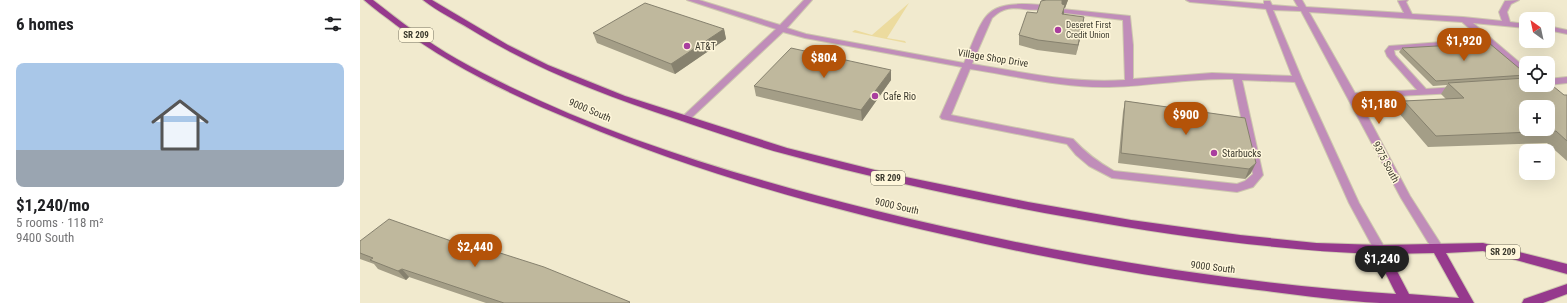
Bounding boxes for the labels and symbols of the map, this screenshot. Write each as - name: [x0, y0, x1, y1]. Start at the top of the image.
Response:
- north arrow: [1519, 12, 1555, 48]
- place label: Deseret First Credit Union: [1066, 20, 1112, 40]
- marker: Deseret First Credit Union: [1053, 25, 1063, 35]
- road number: SR 209: [399, 28, 433, 42]
- pin: $1,920: [1431, 28, 1497, 62]
- marker: AT&T: [682, 41, 692, 51]
- place label: AT&T: [695, 41, 716, 52]
- pin: $804: [800, 45, 848, 79]
- street label: Village Shop Drive: [957, 47, 1029, 69]
- marker: Cafe Rio: [870, 91, 880, 101]
- place label: Cafe Rio: [883, 91, 916, 102]
- pin: $1,180: [1346, 91, 1412, 125]
- street label: 9000 South: [567, 96, 613, 124]
- pin: $900: [1162, 102, 1210, 136]
- street label: 9375 South: [1371, 140, 1401, 185]
- marker: Starbucks: [1209, 148, 1219, 158]
- place label: Starbucks: [1222, 148, 1262, 159]
- road number: SR 209: [871, 171, 905, 185]
- street label: 9000 South: [874, 196, 920, 216]
- pin: $2,440: [442, 234, 508, 268]
- road number: SR 209: [1486, 245, 1520, 259]
- pin: $1,240: [1349, 246, 1415, 280]
- street label: 9000 South: [1190, 259, 1236, 275]

